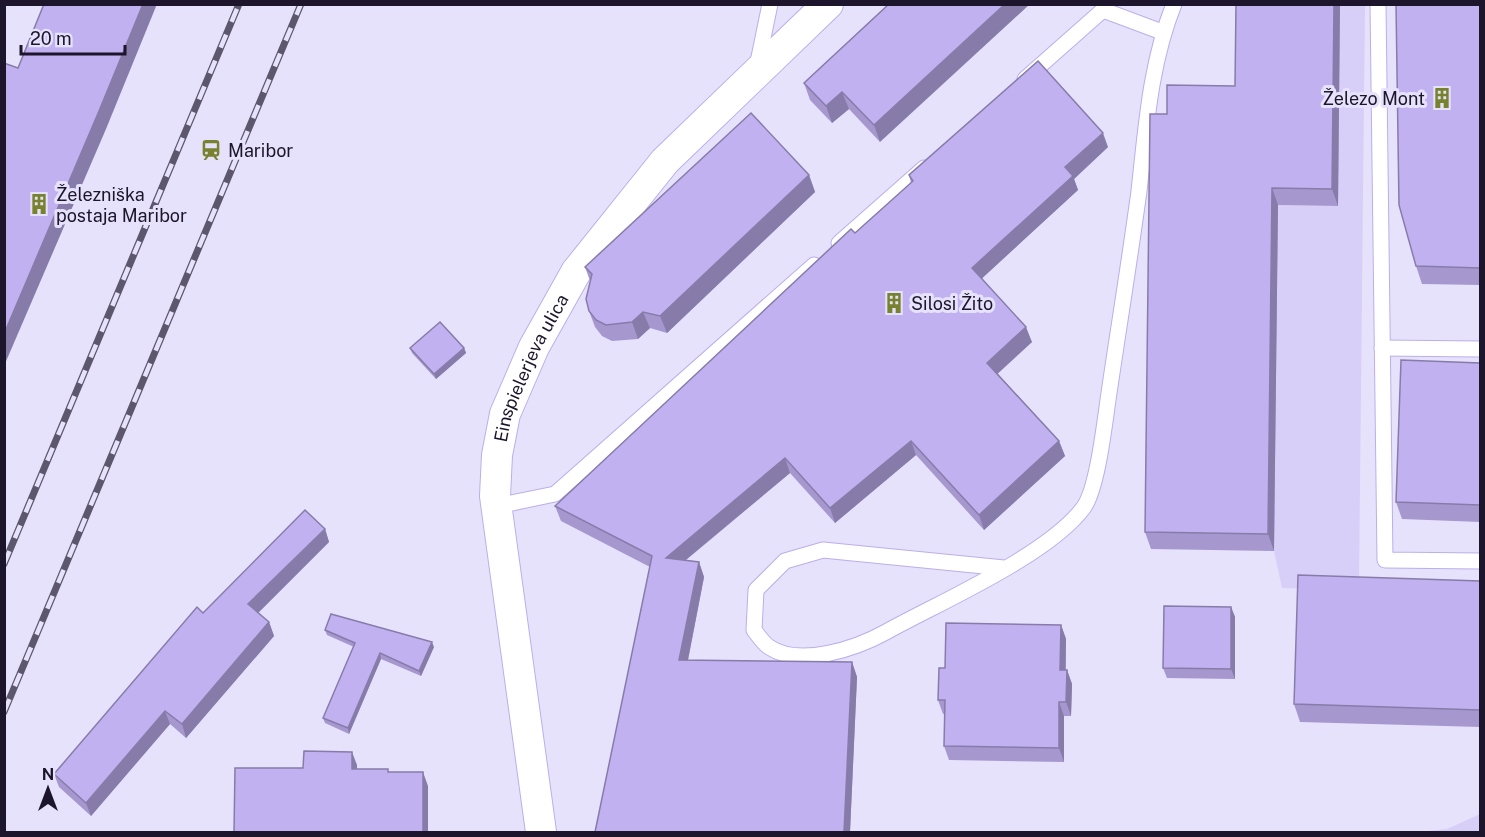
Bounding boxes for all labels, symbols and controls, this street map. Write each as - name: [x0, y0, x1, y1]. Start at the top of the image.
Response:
- scale bar: [21, 18, 124, 56]
- text: 20 m: [30, 28, 72, 49]
- building icon: Železo Mont: [1430, 86, 1454, 110]
- place label: Železo Mont: [1323, 88, 1425, 109]
- station icon: Maribor: [199, 138, 223, 162]
- place label: Maribor: [228, 140, 293, 161]
- place label: Železniška postaja Maribor: [56, 184, 187, 226]
- building icon: Železniška postaja Maribor: [27, 192, 51, 216]
- street label: Einspielerjeva ulica: [489, 290, 572, 444]
- building icon: Silosi Žito: [882, 291, 906, 315]
- place label: Silosi Žito: [911, 293, 993, 314]
- north arrow: [18, 759, 78, 819]
- text: N: [42, 765, 54, 784]

